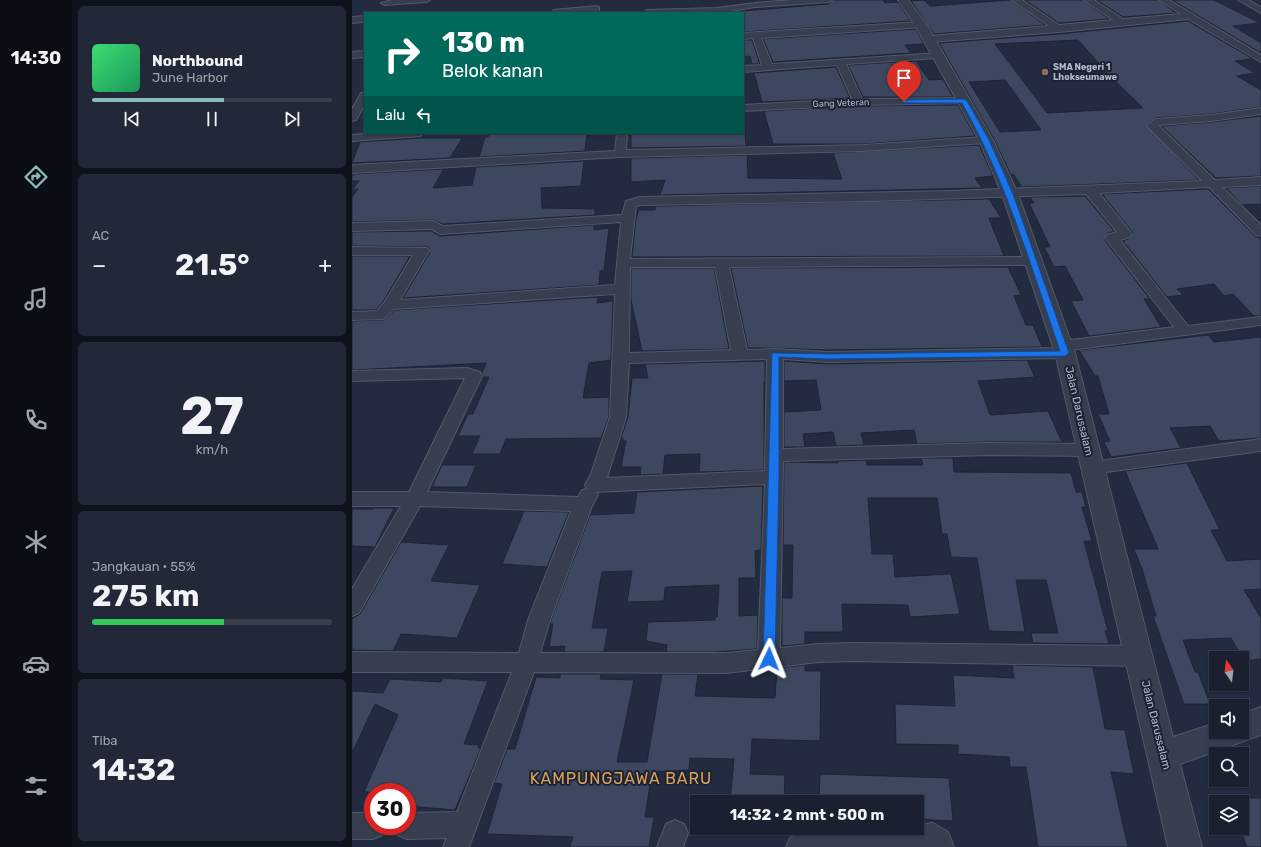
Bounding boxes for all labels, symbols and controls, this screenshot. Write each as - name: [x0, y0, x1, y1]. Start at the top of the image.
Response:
- text: 130 m: [442, 26, 525, 59]
- icon: right: [376, 28, 428, 80]
- text: 14:30: [11, 47, 61, 69]
- text: Northbound: [152, 52, 243, 70]
- text: Belok kanan: [442, 60, 543, 82]
- pin: [887, 61, 921, 102]
- place label: SMA Negeri 1 Lhokseumawe: [1053, 62, 1118, 82]
- icon: arrive: [893, 67, 915, 89]
- marker: SMA Negeri 1 Lhokseumawe: [1040, 67, 1050, 77]
- text: June Harbor: [152, 70, 228, 85]
- street label: Gang Veteran: [813, 97, 869, 109]
- icon: left: [413, 104, 435, 126]
- text: Lalu: [376, 106, 405, 124]
- icon: previous: [121, 108, 143, 130]
- icon: pause: [201, 108, 223, 130]
- icon: next: [281, 108, 303, 130]
- icon: directions: [22, 163, 50, 191]
- text: AC: [92, 228, 109, 243]
- text: 21.5°: [175, 247, 250, 283]
- text: −: [92, 252, 106, 279]
- text: +: [318, 252, 332, 279]
- icon: music: [22, 285, 50, 313]
- street label: Jalan Darussalam: [1062, 365, 1096, 457]
- text: 27: [180, 385, 244, 447]
- icon: phone: [22, 406, 50, 434]
- text: km/h: [196, 442, 228, 457]
- icon: climate: [22, 528, 50, 556]
- text: Jangkauan · 55%: [92, 559, 196, 574]
- text: 275 km: [92, 578, 200, 614]
- position arrow: [748, 638, 790, 680]
- icon: car: [22, 650, 50, 678]
- north arrow: [1209, 651, 1249, 691]
- map controls: [1209, 651, 1249, 835]
- street label: Jalan Darussalam: [1139, 679, 1173, 771]
- button: sound: [1209, 699, 1249, 739]
- text: Tiba: [92, 733, 118, 748]
- button: search: [1209, 747, 1249, 787]
- text: 14:32: [92, 752, 175, 788]
- district label: KAMPUNGJAWA BARU: [530, 769, 712, 788]
- icon: filters: [22, 772, 50, 800]
- speed limit sign: 30: [364, 783, 416, 835]
- button: layers: [1209, 795, 1249, 835]
- text: 14:32 · 2 mnt · 500 m: [730, 806, 884, 824]

